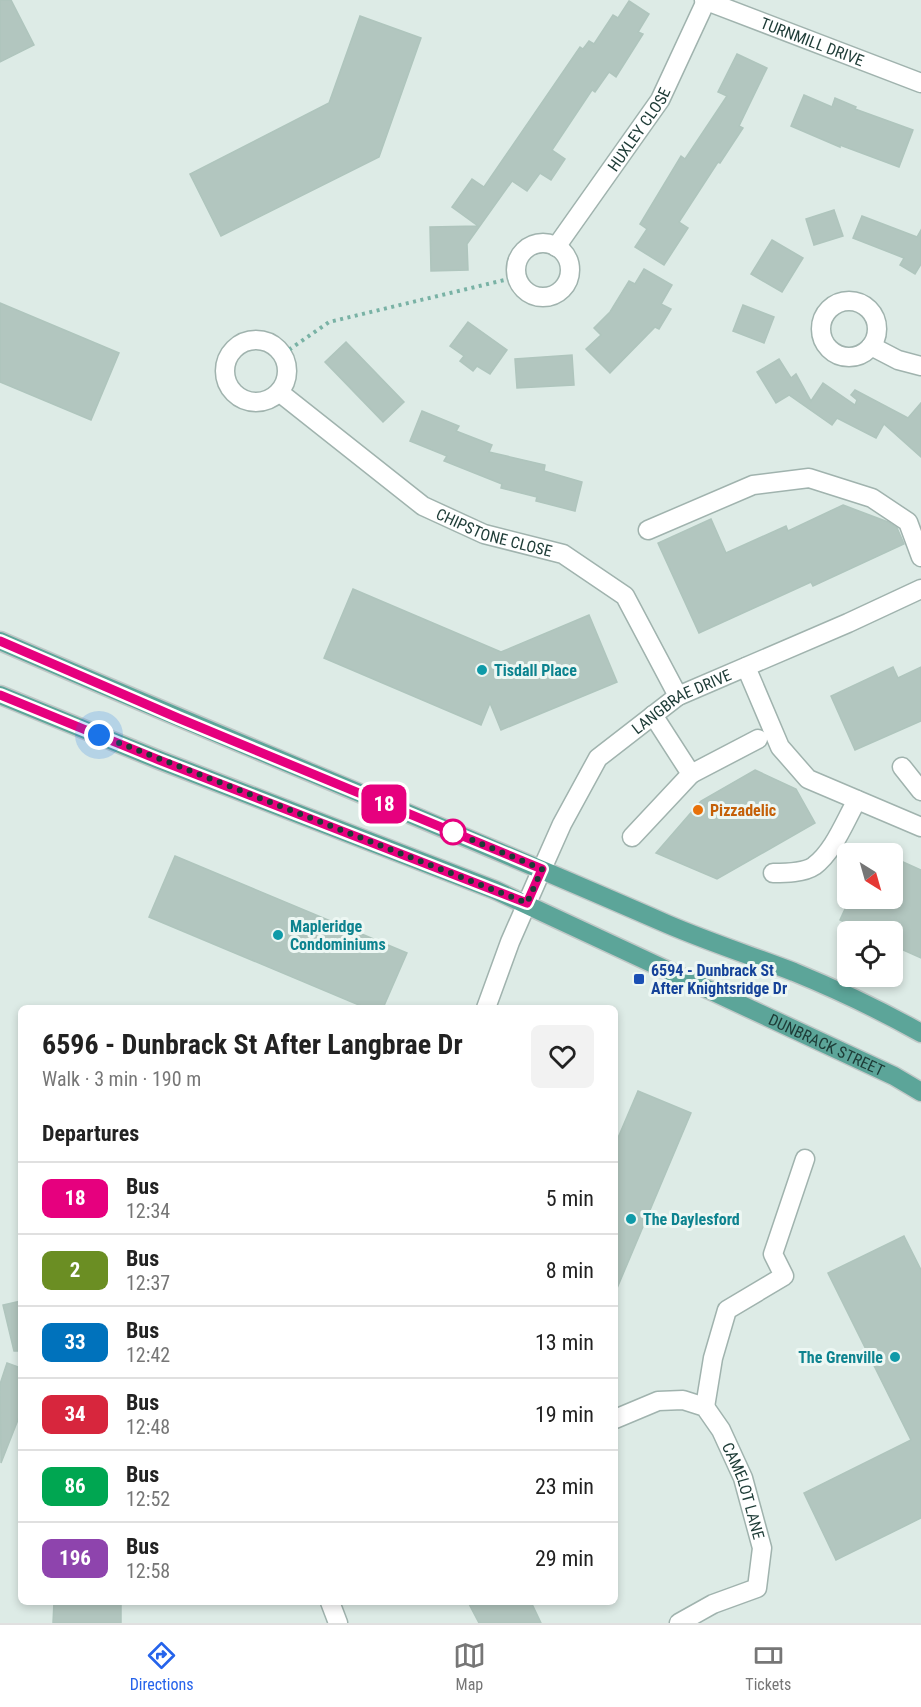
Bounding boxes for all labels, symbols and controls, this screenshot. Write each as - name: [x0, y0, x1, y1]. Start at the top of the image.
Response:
- street label: TURNMILL DRIVE: [758, 13, 867, 70]
- street label: HUXLEY CLOSE: [603, 84, 674, 175]
- street label: CHIPSTONE CLOSE: [433, 504, 554, 560]
- place label: Tisdall Place: [494, 661, 577, 680]
- marker: Tisdall Place: [475, 663, 489, 677]
- street label: LANGBRAE DRIVE: [628, 665, 734, 738]
- your location: [84, 720, 114, 750]
- line badge: 18: [357, 784, 411, 824]
- text: 18: [373, 792, 395, 816]
- place label: Pizzadelic: [710, 801, 776, 820]
- marker: Pizzadelic: [691, 803, 705, 817]
- unlabelled marker: [440, 819, 466, 845]
- north arrow: [837, 843, 903, 909]
- map controls: [837, 843, 903, 987]
- place label: Mapleridge Condominiums: [290, 917, 386, 954]
- button: locate: [837, 921, 903, 987]
- marker: Mapleridge Condominiums: [271, 928, 285, 942]
- place label: 6594 - Dunbrack St After Knightsridge Dr: [651, 961, 787, 998]
- marker: 6594 - Dunbrack St After Knightsridge Dr: [632, 972, 646, 986]
- street label: DUNBRACK STREET: [766, 1010, 888, 1080]
- button: heart: [531, 1025, 594, 1088]
- text: 6596 - Dunbrack St After Langbrae Dr: [42, 1028, 463, 1061]
- text: Walk · 3 min · 190 m: [42, 1067, 201, 1091]
- text: Departures: [42, 1121, 139, 1146]
- text: Bus: [126, 1174, 159, 1199]
- text: 18: [64, 1186, 86, 1210]
- text: 5 min: [546, 1186, 594, 1211]
- text: 12:34: [126, 1199, 170, 1223]
- place label: The Daylesford: [643, 1210, 740, 1229]
- marker: The Daylesford: [624, 1212, 638, 1226]
- text: Bus: [126, 1246, 159, 1271]
- text: 2: [70, 1258, 80, 1282]
- text: 8 min: [546, 1258, 594, 1283]
- text: 12:37: [126, 1271, 170, 1295]
- text: Bus: [126, 1318, 159, 1343]
- text: 33: [64, 1330, 86, 1354]
- text: 13 min: [535, 1330, 594, 1355]
- text: 12:42: [126, 1343, 170, 1367]
- place label: The Grenville: [798, 1348, 883, 1367]
- marker: The Grenville: [888, 1350, 902, 1364]
- text: Bus: [126, 1390, 159, 1415]
- text: 34: [64, 1402, 86, 1426]
- text: 19 min: [535, 1402, 594, 1427]
- text: 12:48: [126, 1415, 170, 1439]
- street label: CAMELOT LANE: [718, 1439, 769, 1542]
- text: Bus: [126, 1462, 159, 1487]
- text: 86: [64, 1474, 86, 1498]
- text: 23 min: [535, 1474, 594, 1499]
- text: 12:52: [126, 1487, 170, 1511]
- text: Bus: [126, 1534, 159, 1559]
- text: 196: [59, 1546, 91, 1570]
- text: 29 min: [535, 1546, 594, 1571]
- text: 12:58: [126, 1559, 170, 1583]
- tab: Directions: [130, 1639, 194, 1694]
- tab: Map: [453, 1639, 486, 1694]
- tab: Tickets: [745, 1639, 791, 1694]

